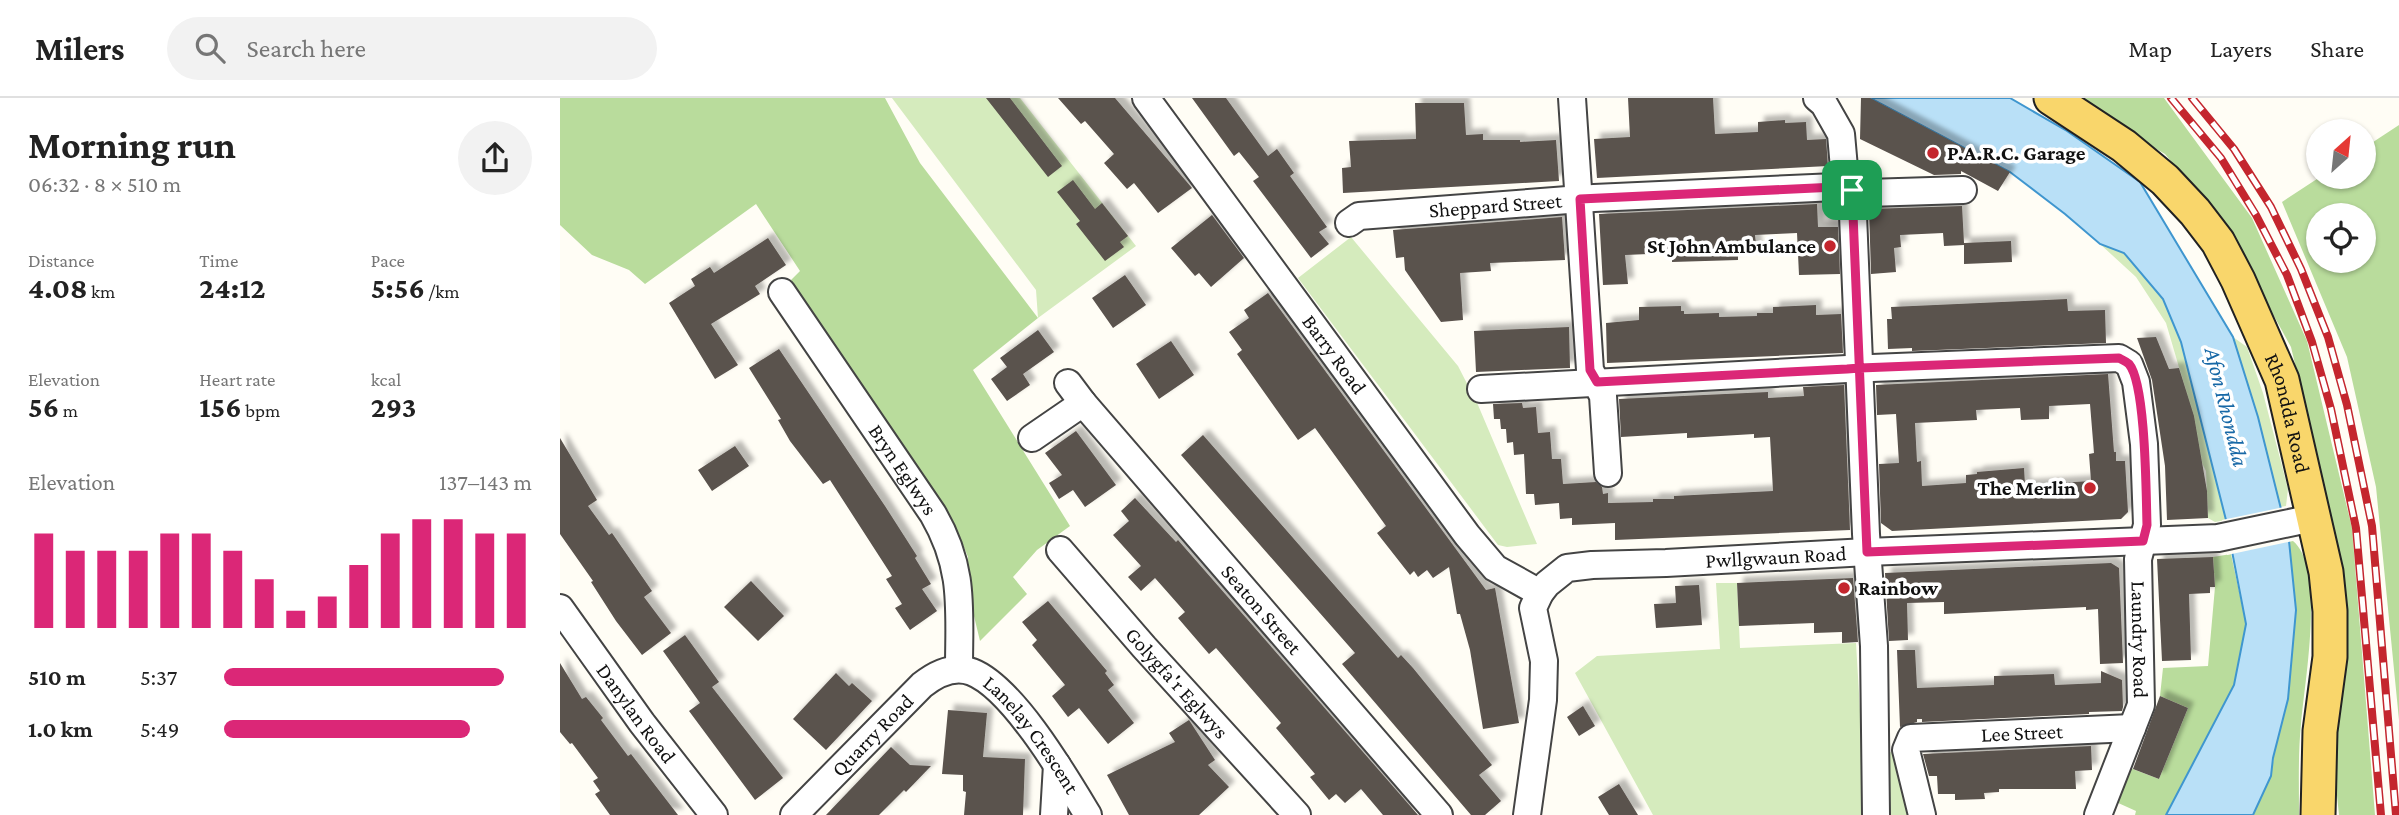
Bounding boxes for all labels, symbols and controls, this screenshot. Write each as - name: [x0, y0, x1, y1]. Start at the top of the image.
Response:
- search box: [167, 17, 657, 80]
- icon: search: [191, 29, 229, 67]
- text: Milers: [35, 30, 125, 67]
- text: Search here: [247, 34, 366, 63]
- text: Map: [2128, 35, 2172, 62]
- text: Layers: [2210, 35, 2272, 62]
- text: Share: [2310, 35, 2364, 62]
- north arrow: [2306, 119, 2376, 189]
- map controls: [2306, 119, 2376, 273]
- button: share: [458, 121, 532, 195]
- text: Morning run: [28, 124, 236, 166]
- place label: P.A.R.C. Garage: [1947, 141, 2086, 165]
- marker: P.A.R.C. Garage: [1925, 145, 1941, 161]
- pin: [1822, 160, 1882, 220]
- text: 06:32 · 8 × 510 m: [28, 171, 181, 197]
- icon: arrive: [1833, 171, 1871, 209]
- street label: Sheppard Street: [1428, 188, 1564, 223]
- button: locate: [2306, 203, 2376, 273]
- place label: St John Ambulance: [1647, 234, 1816, 258]
- marker: St John Ambulance: [1822, 238, 1838, 254]
- text: Distance: [28, 250, 94, 271]
- text: Time: [199, 250, 238, 271]
- text: Pace: [371, 250, 405, 271]
- text: 4.08: [28, 271, 87, 304]
- text: 24:12: [199, 271, 266, 304]
- text: 5:56: [371, 271, 425, 304]
- text: km: [87, 281, 115, 302]
- text: /km: [425, 281, 460, 302]
- street label: Barry Road: [1297, 310, 1371, 399]
- water label: Afon Rhondda: [2199, 344, 2254, 469]
- street label: Rhondda Road: [2260, 350, 2315, 475]
- text: Elevation: [28, 369, 100, 390]
- text: Heart rate: [199, 369, 275, 390]
- text: kcal: [371, 369, 401, 390]
- text: 56: [28, 390, 59, 423]
- text: 156: [199, 390, 242, 423]
- text: 293: [371, 390, 416, 423]
- text: m: [59, 400, 78, 421]
- text: bpm: [242, 400, 280, 421]
- street label: Bryn Eglwys: [864, 420, 942, 520]
- text: Elevation: [28, 469, 115, 495]
- text: 137–143 m: [439, 469, 532, 495]
- place label: The Merlin: [1977, 476, 2076, 500]
- marker: The Merlin: [2082, 480, 2098, 496]
- street label: Pwllgwaun Road: [1705, 541, 1847, 573]
- street label: Seaton Street: [1216, 560, 1307, 660]
- place label: Rainbow: [1858, 576, 1938, 600]
- marker: Rainbow: [1836, 580, 1852, 596]
- street label: Laundry Road: [2126, 581, 2153, 698]
- street label: Golygfa'r Eglwys: [1120, 622, 1233, 743]
- street label: Danylan Road: [592, 659, 681, 768]
- text: 510 m: [28, 664, 86, 690]
- text: 5:37: [140, 664, 177, 690]
- street label: Lanelay Crescent: [979, 670, 1085, 799]
- street label: Quarry Road: [827, 689, 918, 781]
- text: 1.0 km: [28, 716, 93, 742]
- text: 5:49: [140, 716, 179, 742]
- street label: Lee Street: [1980, 719, 2065, 747]

